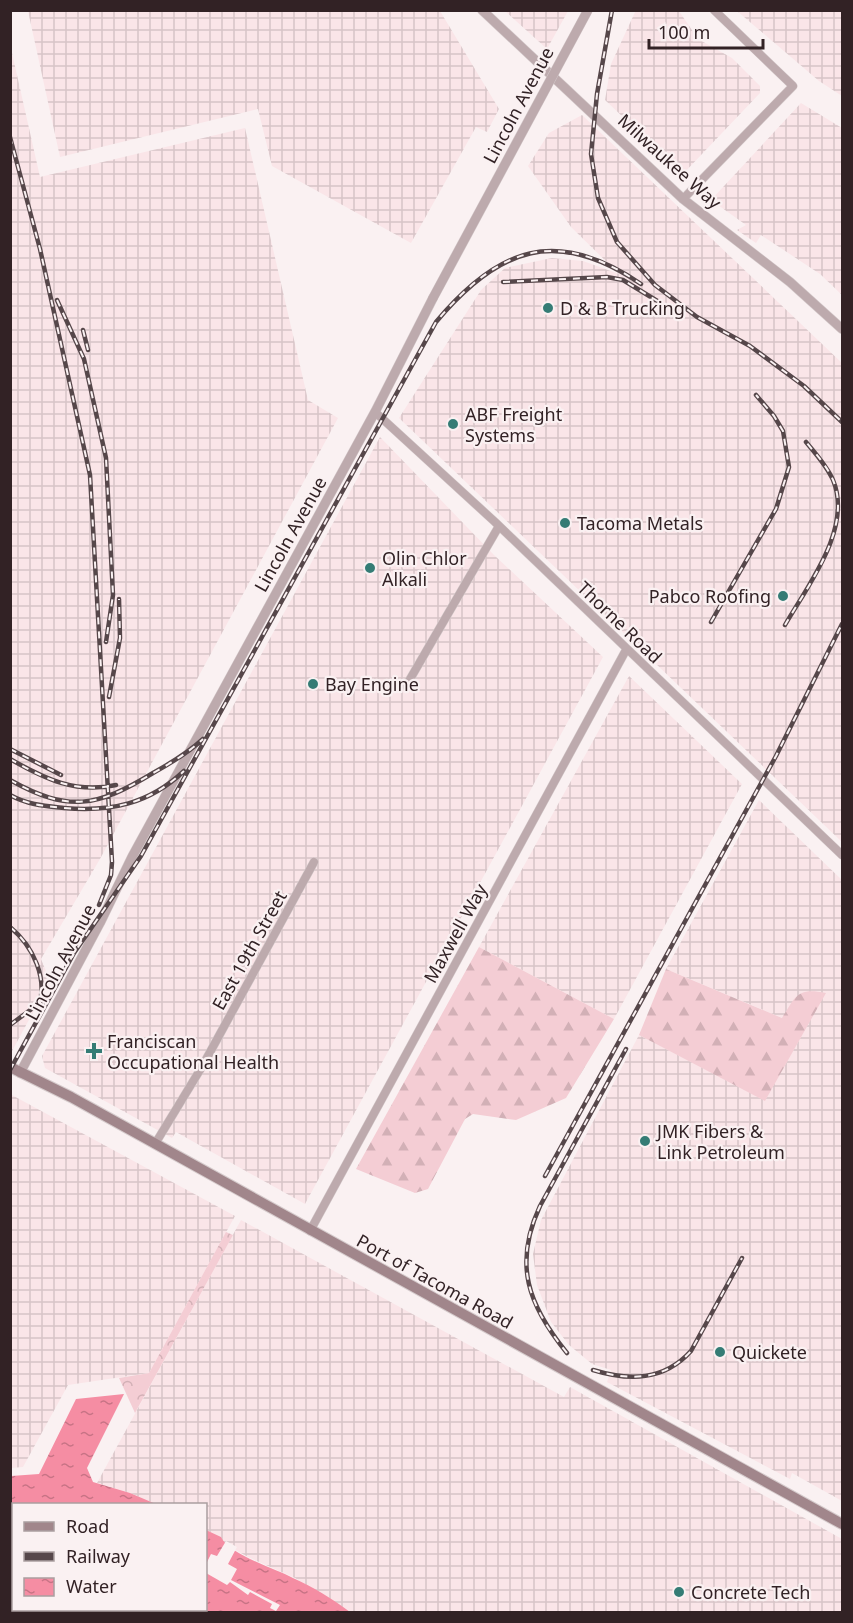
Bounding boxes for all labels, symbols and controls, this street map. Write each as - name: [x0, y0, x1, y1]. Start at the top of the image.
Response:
- scale bar: [649, 12, 763, 50]
- text: 100 m: [658, 20, 710, 44]
- street label: Lincoln Avenue: [477, 43, 559, 167]
- street label: Milwaukee Way: [613, 108, 727, 214]
- place label: D & B Trucking: [560, 296, 685, 320]
- marker: D & B Trucking: [541, 301, 555, 315]
- place label: ABF Freight Systems: [465, 402, 563, 447]
- marker: ABF Freight Systems: [446, 417, 460, 431]
- street label: Lincoln Avenue: [248, 472, 332, 596]
- place label: Tacoma Metals: [577, 511, 703, 535]
- marker: Tacoma Metals: [558, 516, 572, 530]
- place label: Olin Chlor Alkali: [382, 546, 467, 591]
- marker: Olin Chlor Alkali: [363, 561, 377, 575]
- street label: Thorne Road: [573, 576, 667, 668]
- place label: Pabco Roofing: [649, 584, 771, 608]
- marker: Pabco Roofing: [776, 589, 790, 603]
- place label: Bay Engine: [325, 672, 419, 696]
- marker: Bay Engine: [306, 677, 320, 691]
- street label: Maxwell Way: [418, 878, 493, 987]
- street label: East 19th Street: [206, 886, 292, 1014]
- street label: Lincoln Avenue: [19, 900, 101, 1024]
- place label: Franciscan Occupational Health: [107, 1029, 279, 1074]
- marker: Franciscan Occupational Health: [85, 1042, 103, 1060]
- place label: JMK Fibers & Link Petroleum: [655, 1119, 785, 1164]
- marker: JMK Fibers & Link Petroleum: [638, 1134, 652, 1148]
- street label: Port of Tacoma Road: [353, 1228, 517, 1334]
- place label: Quickete: [732, 1340, 807, 1364]
- marker: Quickete: [713, 1345, 727, 1359]
- legend: [12, 1503, 207, 1611]
- text: Road: [66, 1514, 109, 1538]
- text: Railway: [66, 1544, 131, 1568]
- text: Water: [66, 1574, 117, 1598]
- place label: Concrete Tech: [691, 1580, 810, 1604]
- marker: Concrete Tech: [672, 1585, 686, 1599]

